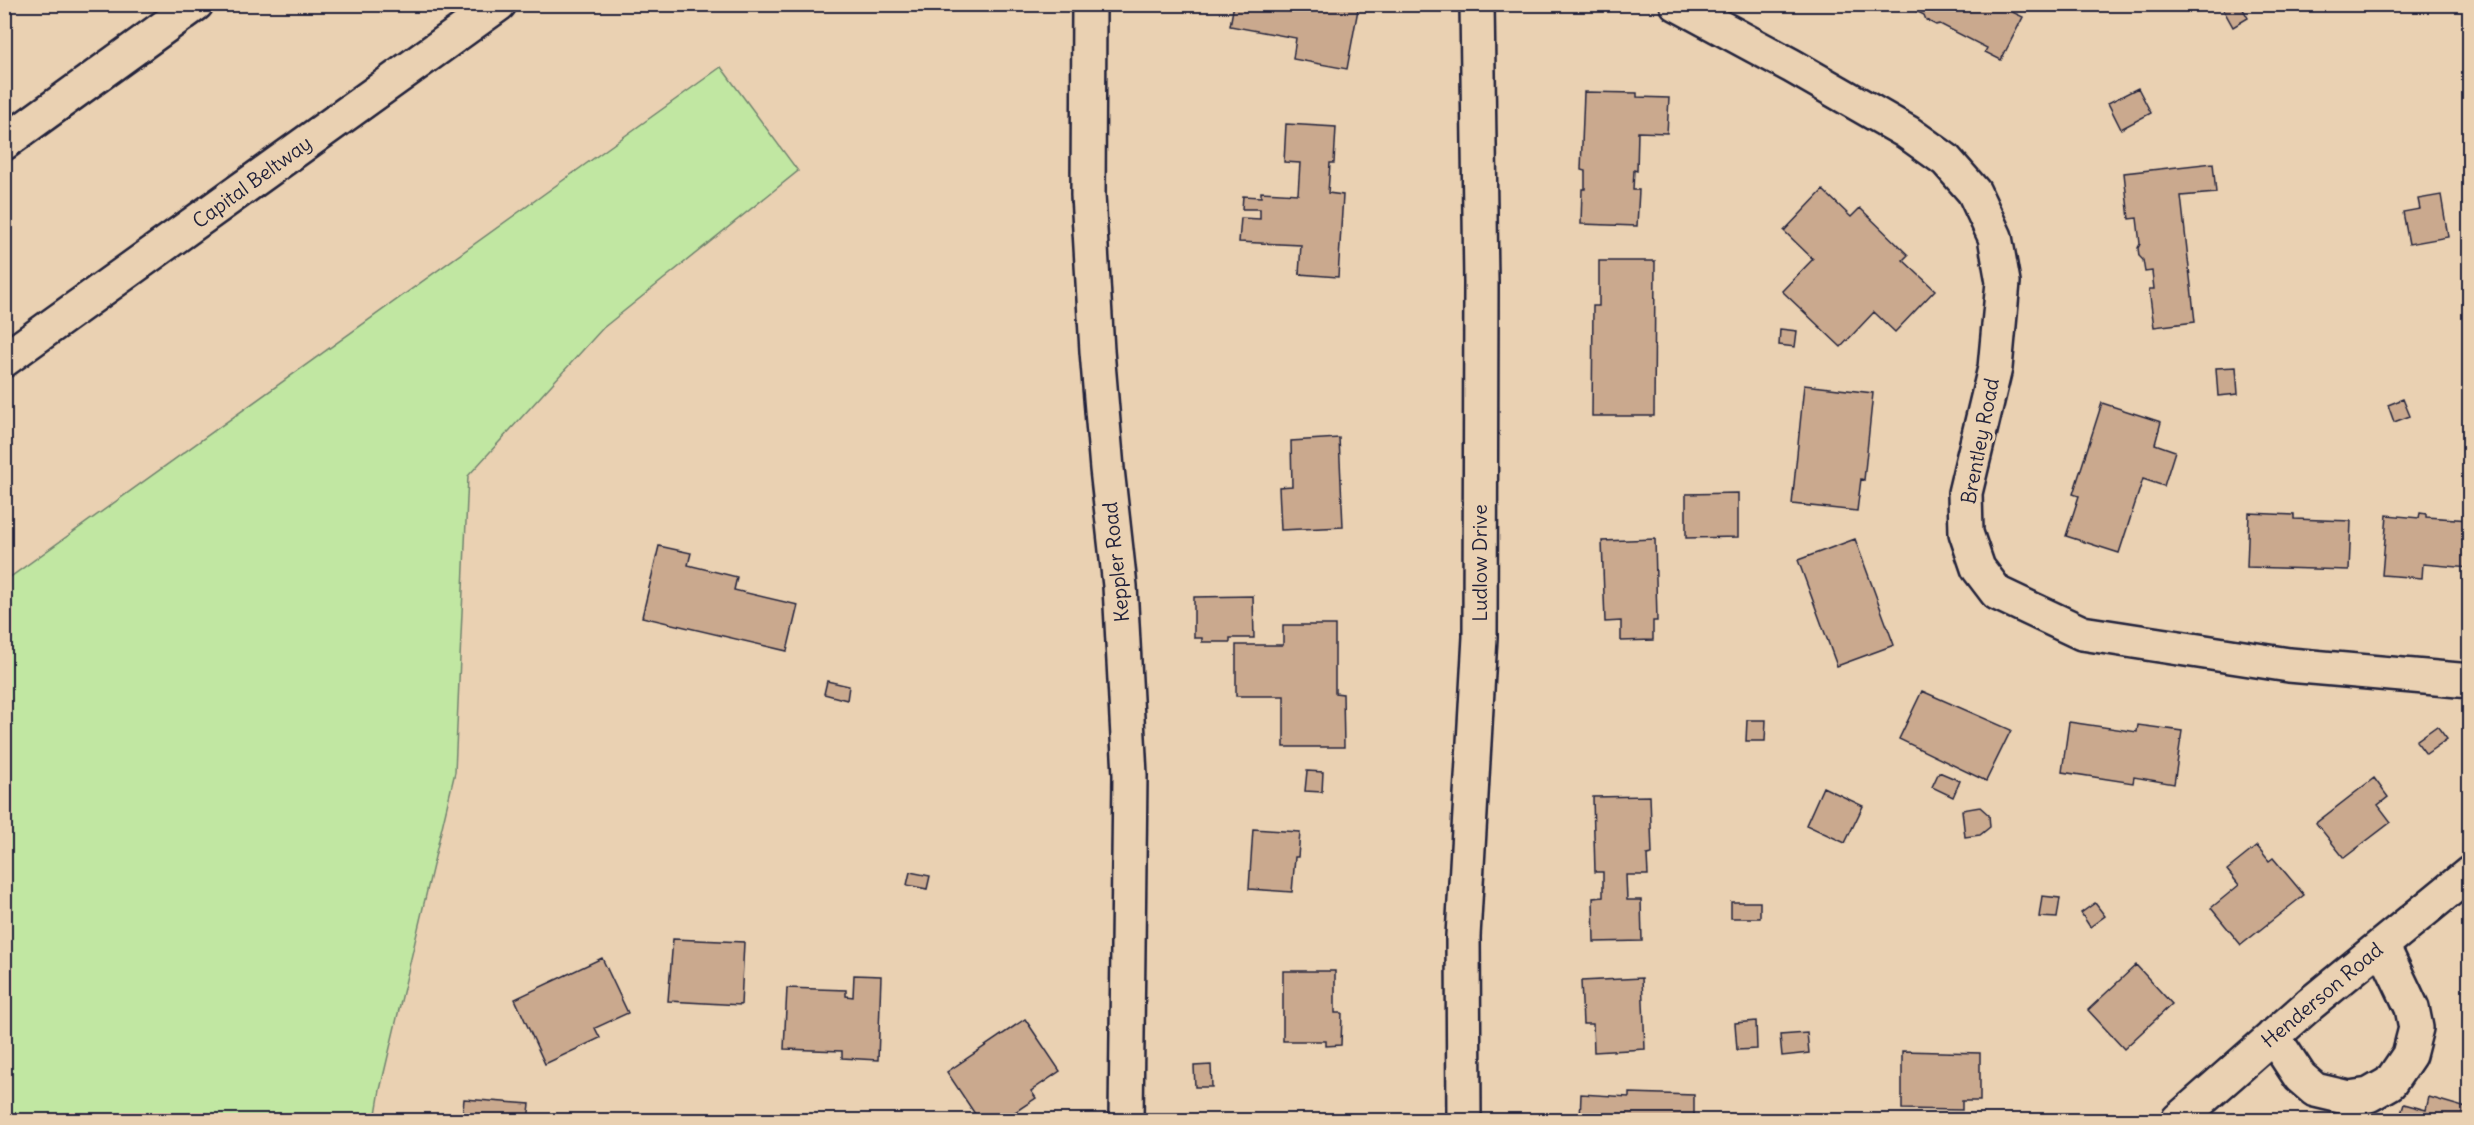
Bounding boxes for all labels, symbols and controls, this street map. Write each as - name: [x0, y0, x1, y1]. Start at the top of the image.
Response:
- street label: Capital Beltway: [187, 130, 316, 233]
- street label: Brentley Road: [1955, 376, 2004, 506]
- street label: Keppler Road: [1097, 501, 1134, 623]
- street label: Ludlow Drive: [1467, 504, 1492, 622]
- street label: Henderson Road: [2256, 936, 2388, 1053]

